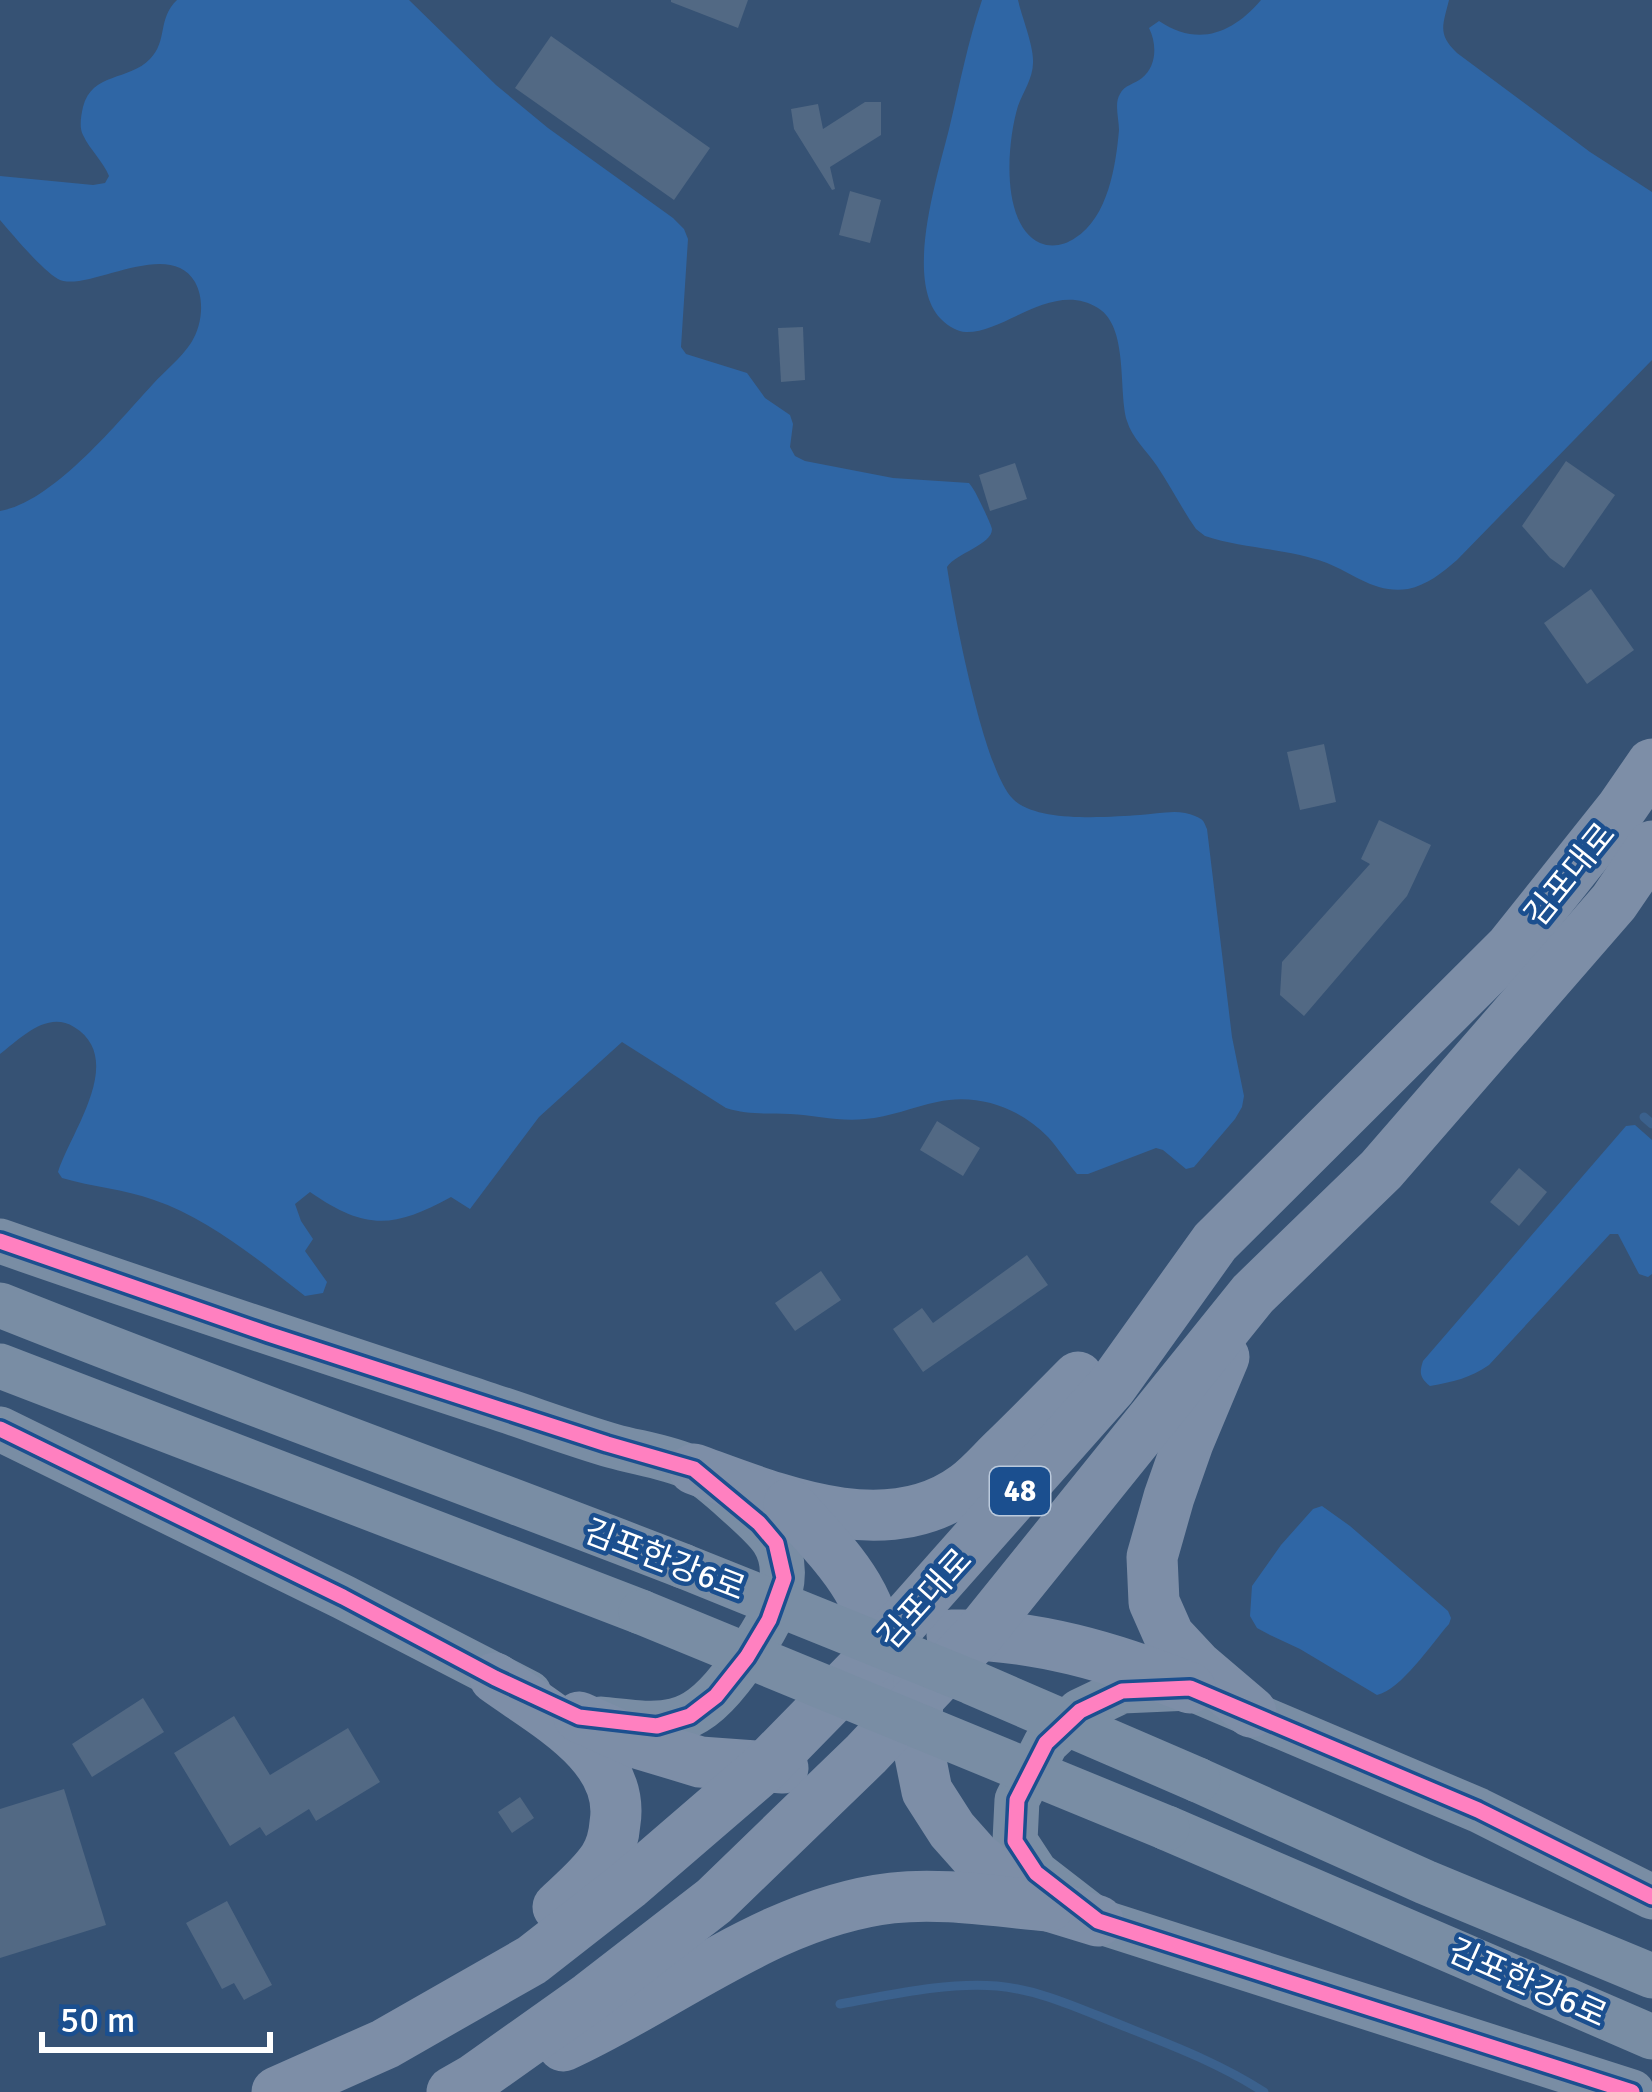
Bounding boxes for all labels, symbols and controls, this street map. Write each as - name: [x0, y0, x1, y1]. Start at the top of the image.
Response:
- street label: 김포대로: [1516, 815, 1624, 935]
- road number: 48: [990, 1467, 1050, 1515]
- street label: 김포한강6로: [578, 1511, 751, 1610]
- street label: 김포대로: [869, 1540, 981, 1658]
- street label: 김포한강6로: [1442, 1930, 1613, 2037]
- scale bar: [42, 1978, 270, 2052]
- text: 50 m: [60, 1998, 136, 2043]

